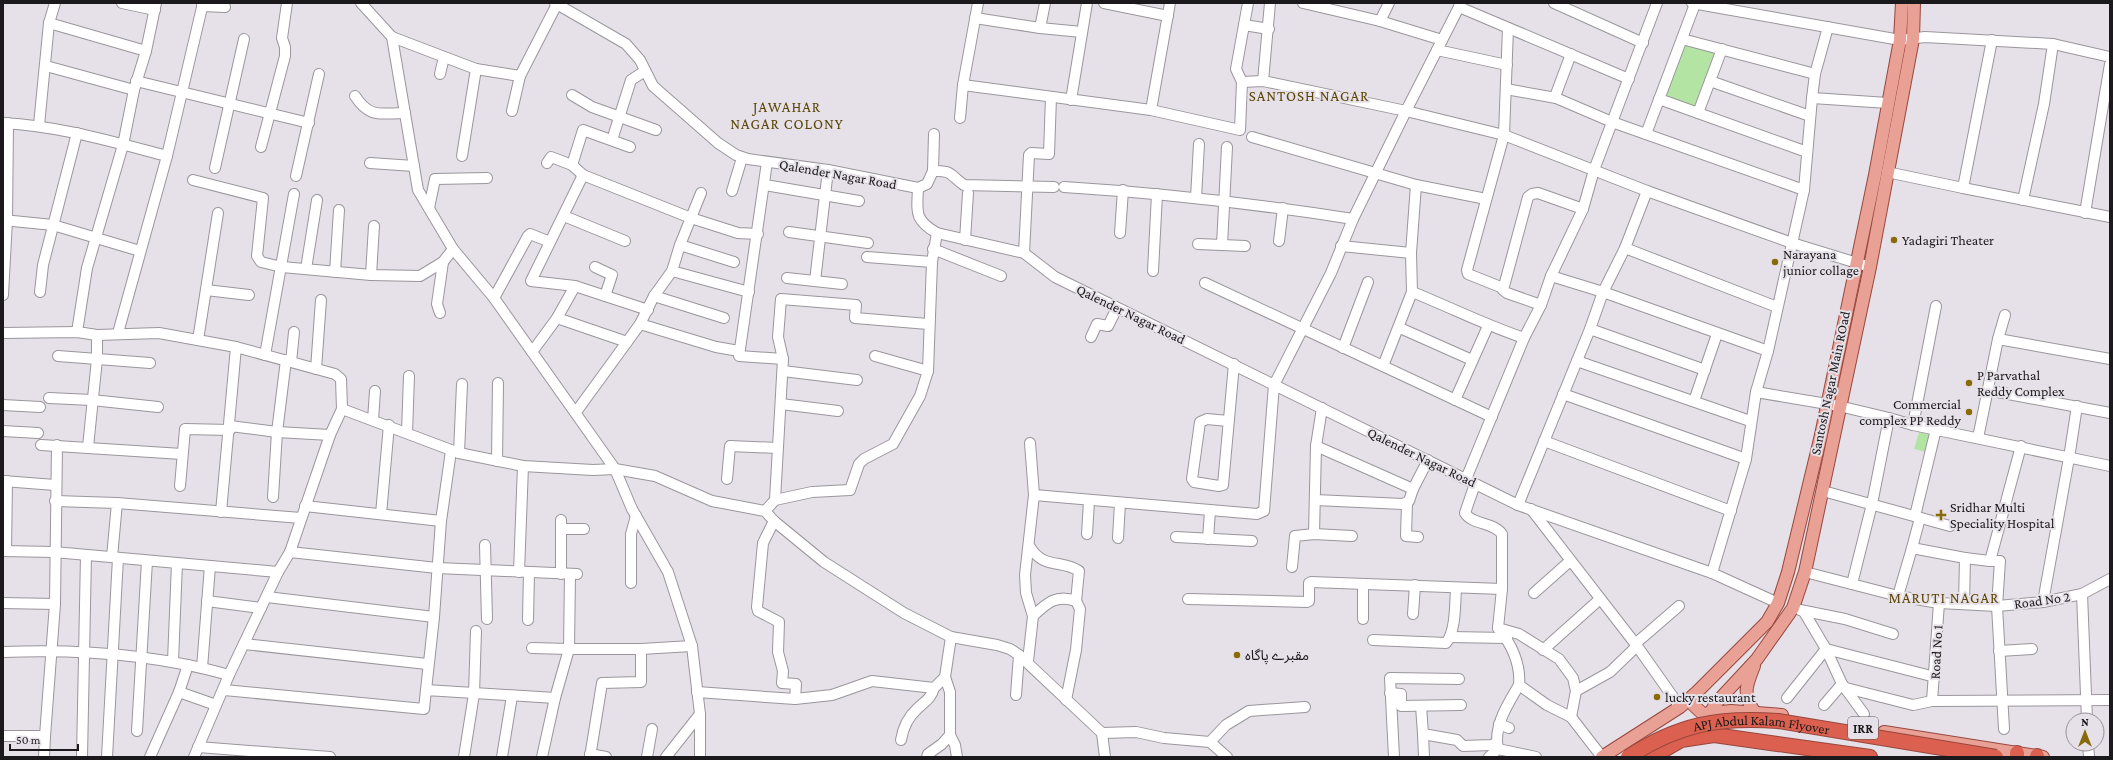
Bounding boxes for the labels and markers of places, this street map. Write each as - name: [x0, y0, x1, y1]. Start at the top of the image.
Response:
- place label: Yadagiri Theater: [1902, 232, 1994, 248]
- marker: Yadagiri Theater: [1889, 235, 1899, 245]
- place label: Narayana junior collage: [1782, 246, 1859, 279]
- marker: Narayana junior collage: [1770, 257, 1780, 267]
- place label: P Parvathal Reddy Complex: [1977, 367, 2065, 399]
- marker: P Parvathal Reddy Complex: [1964, 378, 1974, 388]
- place label: Commercial complex PP Reddy: [1859, 396, 1962, 428]
- marker: Commercial complex PP Reddy: [1964, 407, 1974, 417]
- place label: Sridhar Multi Speciality Hospital: [1950, 499, 2055, 531]
- marker: Sridhar Multi Speciality Hospital: [1935, 509, 1947, 521]
- place label: مقبرے پاگاہ: [1245, 647, 1309, 665]
- marker: مقبرے پاگاہ: [1232, 650, 1242, 660]
- place label: lucky restaurant: [1665, 689, 1756, 705]
- marker: lucky restaurant: [1652, 692, 1662, 702]

